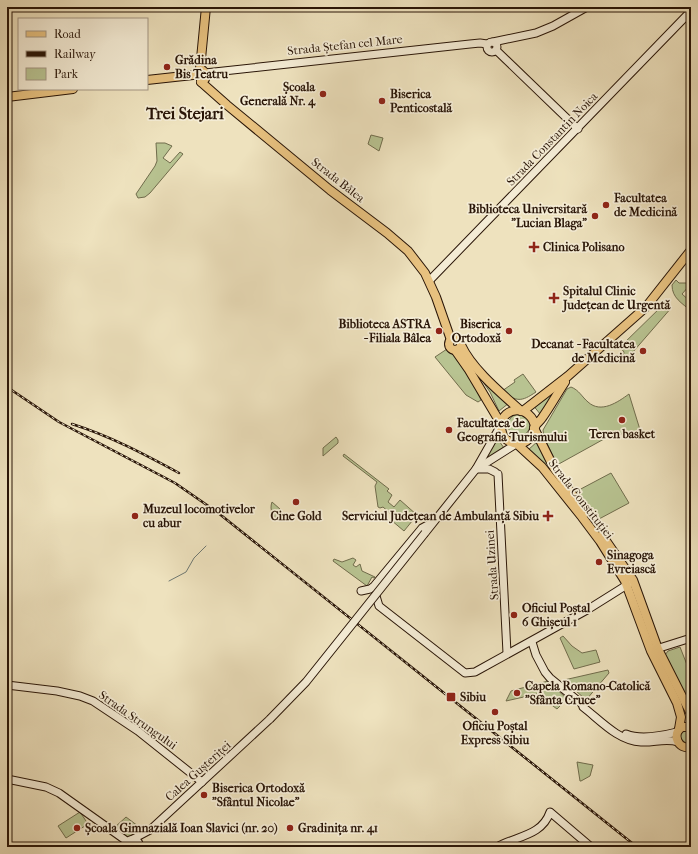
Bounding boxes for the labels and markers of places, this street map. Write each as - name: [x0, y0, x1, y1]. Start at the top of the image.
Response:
- place label: Grădina Bis Teatru: [175, 53, 228, 81]
- marker: Grădina Bis Teatru: [162, 62, 172, 72]
- place label: Școala Generală Nr. 4: [240, 80, 316, 109]
- place label: Biserica Penticostală: [390, 87, 452, 115]
- marker: Școala Generală Nr. 4: [318, 89, 328, 99]
- marker: Biserica Penticostală: [377, 96, 387, 106]
- place label: Facultatea de Medicină: [613, 191, 678, 219]
- marker: Facultatea de Medicină: [601, 200, 611, 210]
- place label: Biblioteca Universitară "Lucian Blaga": [468, 202, 587, 231]
- marker: Biblioteca Universitară "Lucian Blaga": [590, 211, 600, 221]
- place label: Clinica Polisano: [543, 240, 625, 254]
- marker: Clinica Polisano: [528, 241, 540, 253]
- place label: Spitalul Clinic Județean de Urgentă: [561, 284, 671, 313]
- marker: Spitalul Clinic Județean de Urgentă: [548, 292, 560, 304]
- place label: Biblioteca ASTRA - Filiala Bâlea: [339, 317, 432, 345]
- place label: Biserica Ortodoxă: [452, 317, 501, 345]
- marker: Biblioteca ASTRA - Filiala Bâlea: [434, 326, 444, 336]
- marker: Biserica Ortodoxă: [504, 326, 514, 336]
- place label: Decanat - Facultatea de Medicină: [531, 337, 635, 365]
- marker: Decanat - Facultatea de Medicină: [638, 346, 648, 356]
- marker: Teren basket: [617, 415, 627, 425]
- place label: Facultatea de Geografia Turismului: [456, 416, 568, 445]
- marker: Facultatea de Geografia Turismului: [444, 425, 454, 435]
- place label: Teren basket: [588, 427, 656, 441]
- marker: Cine Gold: [291, 497, 301, 507]
- place label: Muzeul locomotivelor cu abur: [142, 502, 256, 530]
- place label: Cine Gold: [270, 509, 322, 523]
- place label: Serviciul Județean de Ambulanță Sibiu: [342, 509, 539, 524]
- marker: Serviciul Județean de Ambulanță Sibiu: [542, 510, 554, 522]
- marker: Muzeul locomotivelor cu abur: [130, 511, 140, 521]
- place label: Sinagoga Evreiască: [607, 548, 656, 576]
- marker: Sinagoga Evreiască: [594, 557, 604, 567]
- place label: Oficiul Poștal 6 Ghișeul 1: [522, 601, 591, 630]
- marker: Oficiul Poștal 6 Ghișeul 1: [509, 610, 519, 620]
- place label: Capela Romano-Catolică "Sfânta Cruce": [525, 679, 651, 707]
- marker: Capela Romano-Catolică "Sfânta Cruce": [512, 688, 522, 698]
- place label: Sibiu: [460, 690, 486, 704]
- marker: Sibiu: [445, 691, 457, 703]
- marker: Oficiu Poștal Express Sibiu: [490, 707, 500, 717]
- place label: Oficiu Poștal Express Sibiu: [461, 719, 529, 748]
- place label: Biserica Ortodoxă "Sfântul Nicolae": [212, 781, 305, 809]
- marker: Biserica Ortodoxă "Sfântul Nicolae": [199, 790, 209, 800]
- place label: Școala Gimnazială Ioan Slavici (nr. 20): [85, 821, 277, 836]
- place label: Gradinița nr. 41: [298, 821, 378, 836]
- marker: Școala Gimnazială Ioan Slavici (nr. 20): [72, 823, 82, 833]
- marker: Gradinița nr. 41: [285, 823, 295, 833]

